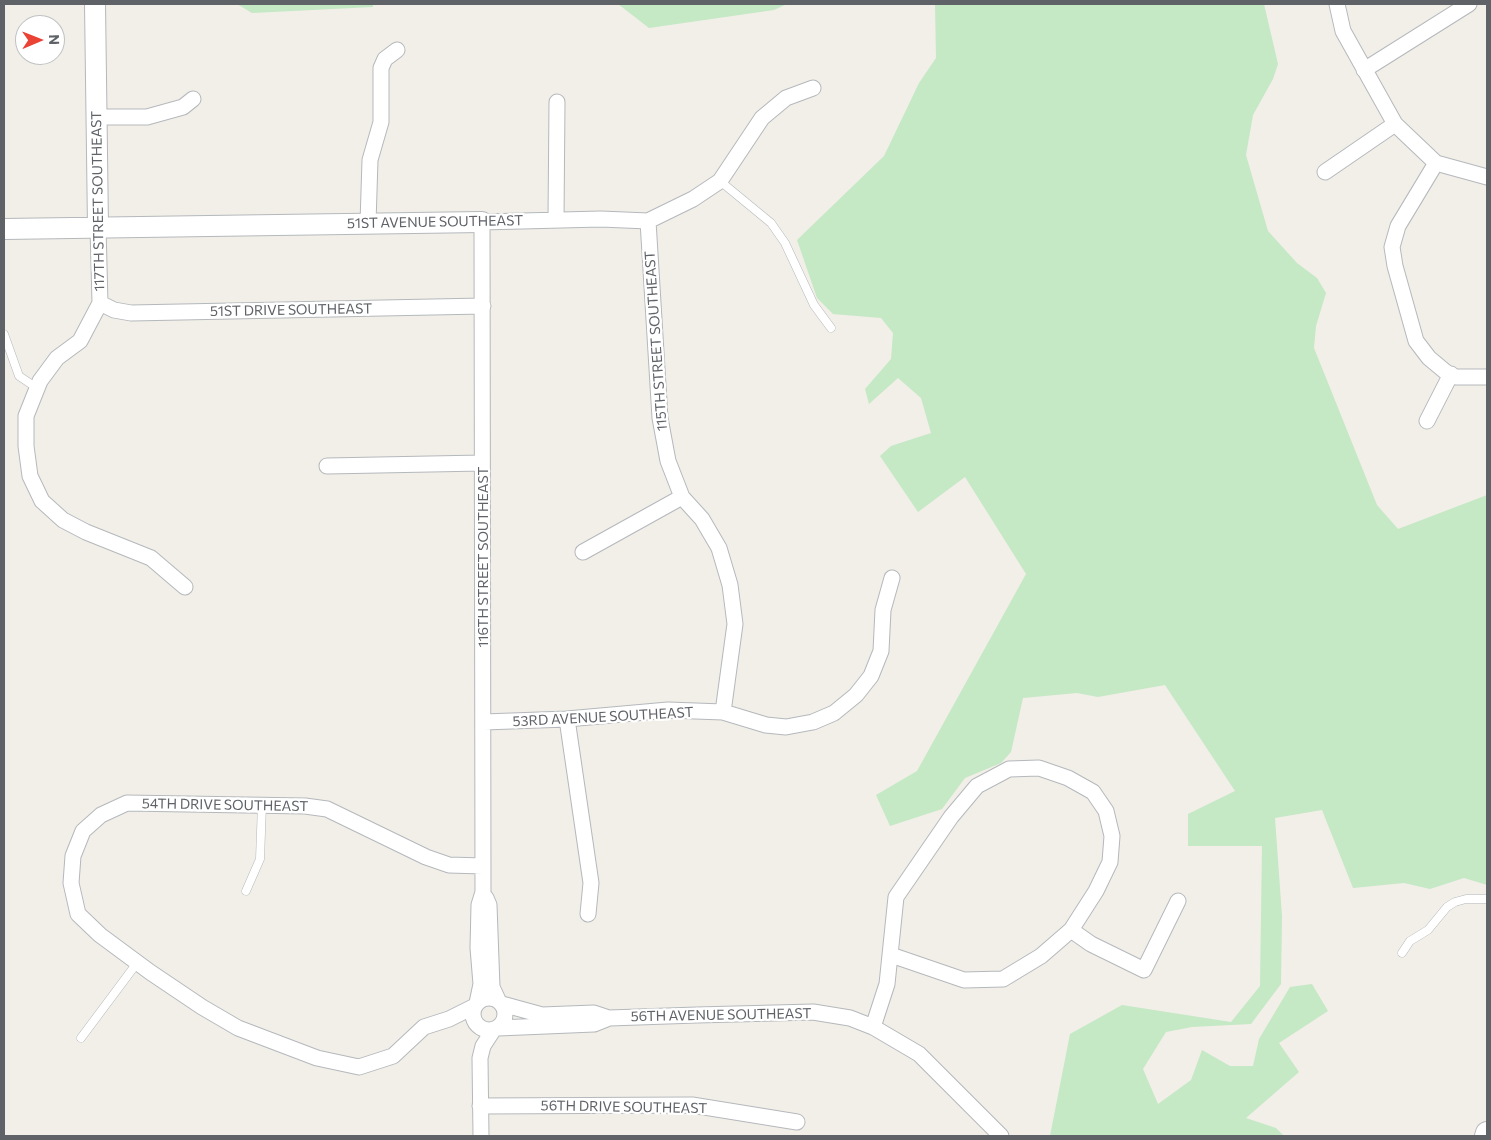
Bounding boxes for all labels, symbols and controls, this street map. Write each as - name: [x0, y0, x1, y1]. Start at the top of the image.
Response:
- north arrow: [15, 15, 65, 65]
- text: N: [46, 34, 63, 45]
- street label: 117TH STREET SOUTHEAST: [88, 111, 108, 291]
- street label: 51ST AVENUE SOUTHEAST: [347, 212, 523, 232]
- street label: 115TH STREET SOUTHEAST: [641, 250, 671, 432]
- street label: 51ST DRIVE SOUTHEAST: [210, 300, 372, 320]
- street label: 116TH STREET SOUTHEAST: [475, 466, 491, 648]
- street label: 53RD AVENUE SOUTHEAST: [512, 704, 694, 730]
- street label: 54TH DRIVE SOUTHEAST: [142, 795, 308, 815]
- street label: 56TH AVENUE SOUTHEAST: [630, 1005, 812, 1025]
- street label: 56TH DRIVE SOUTHEAST: [541, 1097, 707, 1117]

